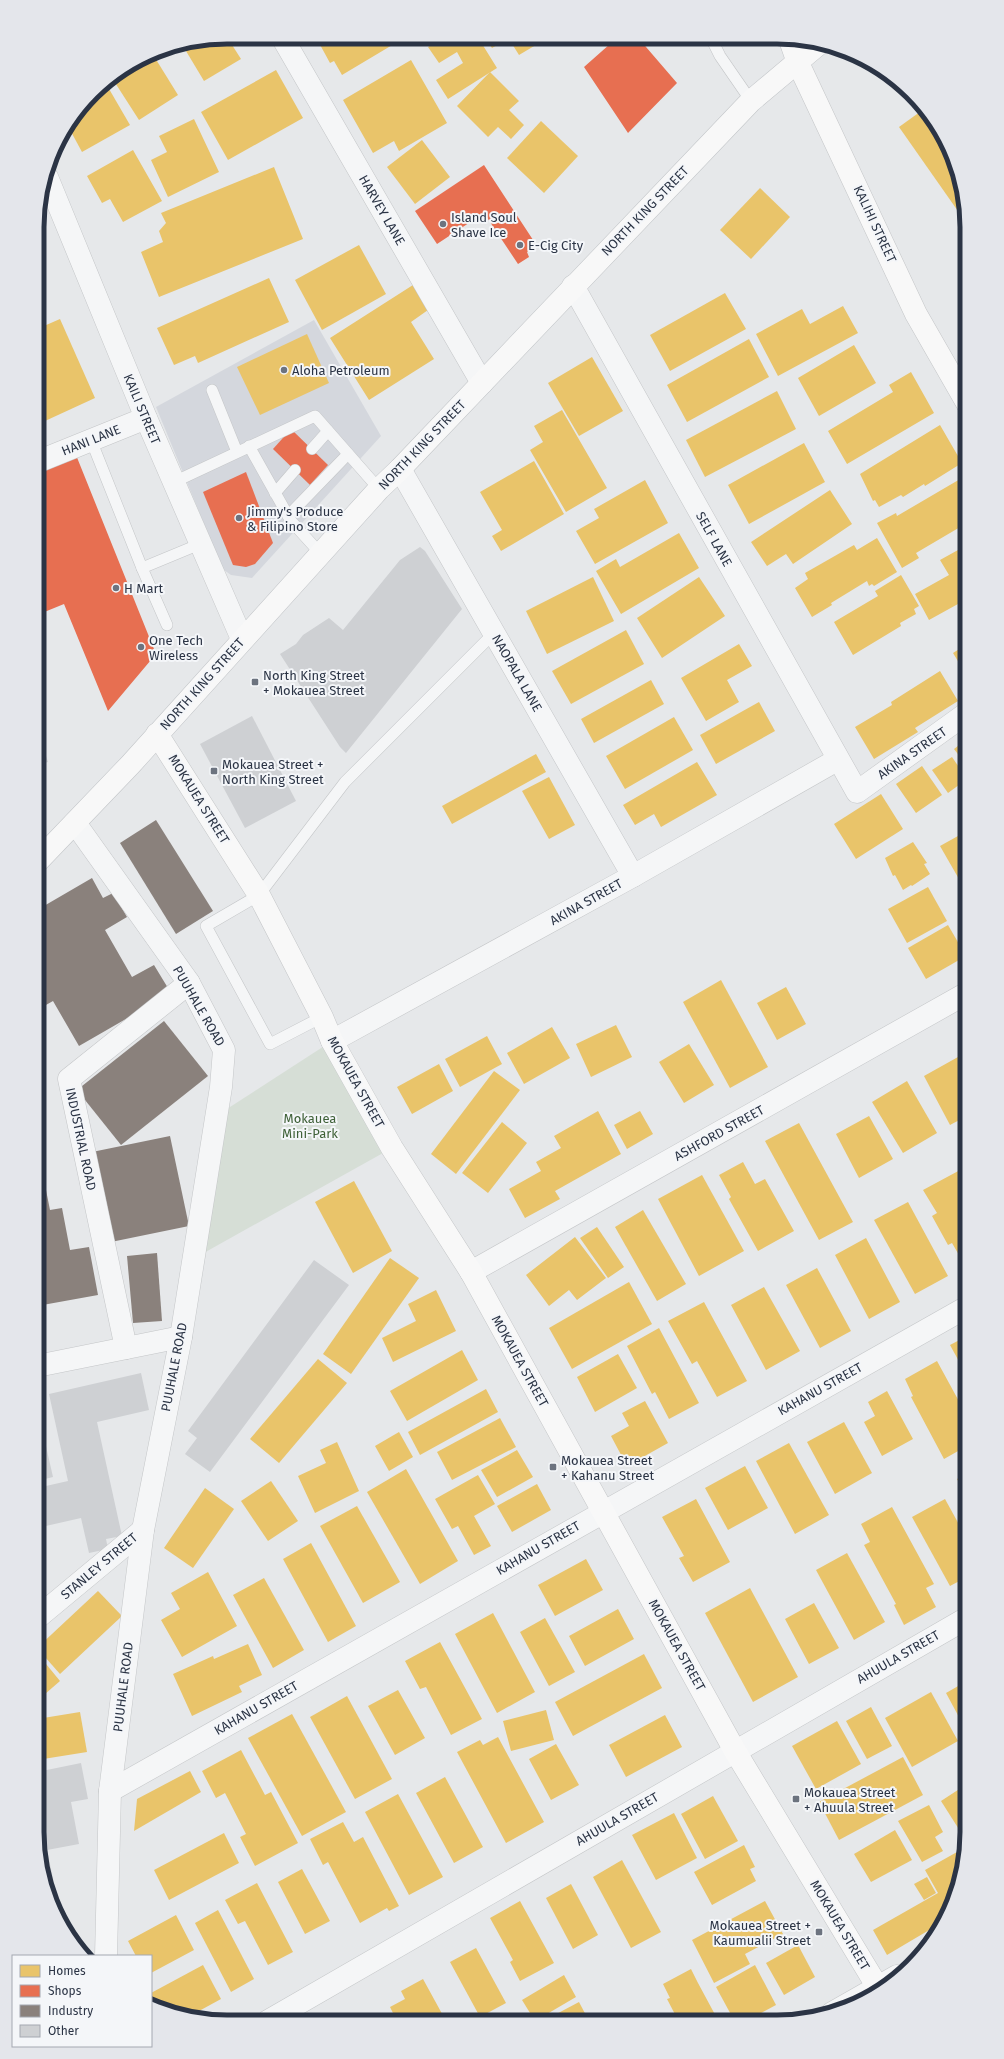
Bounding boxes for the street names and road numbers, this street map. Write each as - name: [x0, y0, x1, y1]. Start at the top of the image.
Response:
- street label: NORTH KING STREET: [598, 163, 692, 259]
- street label: HARVEY LANE: [356, 172, 408, 248]
- street label: KALIHI STREET: [851, 183, 900, 265]
- street label: KAILI STREET: [120, 372, 164, 447]
- street label: NORTH KING STREET: [375, 397, 469, 493]
- street label: HANI LANE: [59, 421, 123, 459]
- street label: SELF LANE: [693, 509, 735, 569]
- street label: NAOPALA LANE: [489, 632, 545, 714]
- street label: NORTH KING STREET: [157, 635, 247, 733]
- street label: AKINA STREET: [875, 724, 950, 782]
- street label: MOKAUEA STREET: [165, 752, 233, 847]
- street label: AKINA STREET: [547, 876, 625, 928]
- street label: PUUHALE ROAD: [170, 963, 228, 1049]
- street label: MOKAUEA STREET: [325, 1034, 388, 1131]
- street label: INDUSTRIAL ROAD: [63, 1086, 99, 1192]
- street label: ASHFORD STREET: [672, 1102, 767, 1164]
- street label: MOKAUEA STREET: [489, 1313, 552, 1410]
- street label: PUUHALE ROAD: [158, 1321, 190, 1413]
- street label: KAHANU STREET: [775, 1359, 865, 1418]
- street label: KAHANU STREET: [493, 1518, 583, 1578]
- street label: STANLEY STREET: [58, 1529, 140, 1602]
- street label: MOKAUEA STREET: [646, 1597, 709, 1694]
- street label: AHUULA STREET: [854, 1627, 942, 1687]
- street label: PUUHALE ROAD: [110, 1641, 136, 1733]
- street label: KAHANU STREET: [211, 1678, 301, 1738]
- street label: AHUULA STREET: [573, 1789, 661, 1849]
- street label: MOKAUEA STREET: [807, 1877, 873, 1973]

